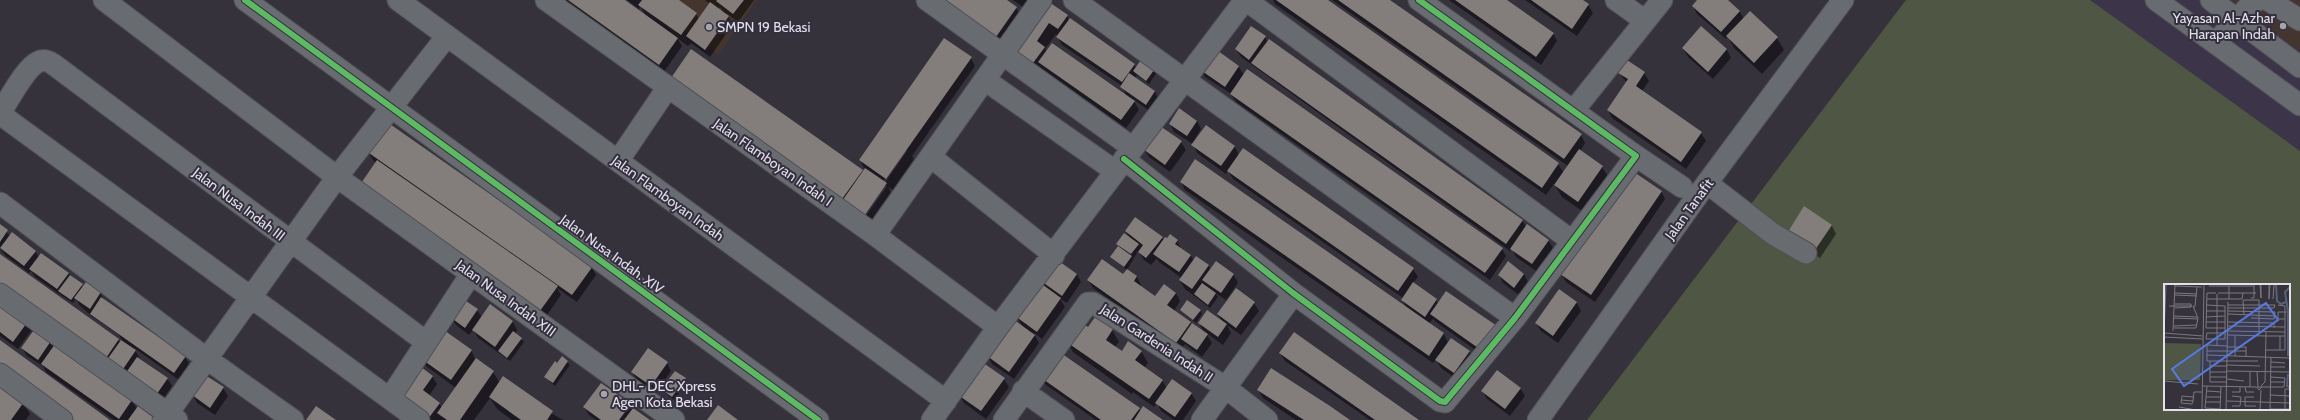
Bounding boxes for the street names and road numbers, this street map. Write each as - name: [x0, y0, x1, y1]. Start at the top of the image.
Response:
- street label: Jalan Flamboyan Indah I: [709, 114, 836, 210]
- street label: Jalan Flamboyan Indah: [608, 151, 728, 245]
- street label: Jalan Nusa Indah III: [188, 163, 289, 245]
- street label: Jalan Tanafit: [1660, 175, 1717, 244]
- street label: Jalan Nusa Indah. XIV: [556, 210, 668, 298]
- street label: Jalan Nusa Indah XIII: [452, 255, 560, 340]
- street label: Jalan Gardenia Indah II: [1096, 299, 1217, 386]

